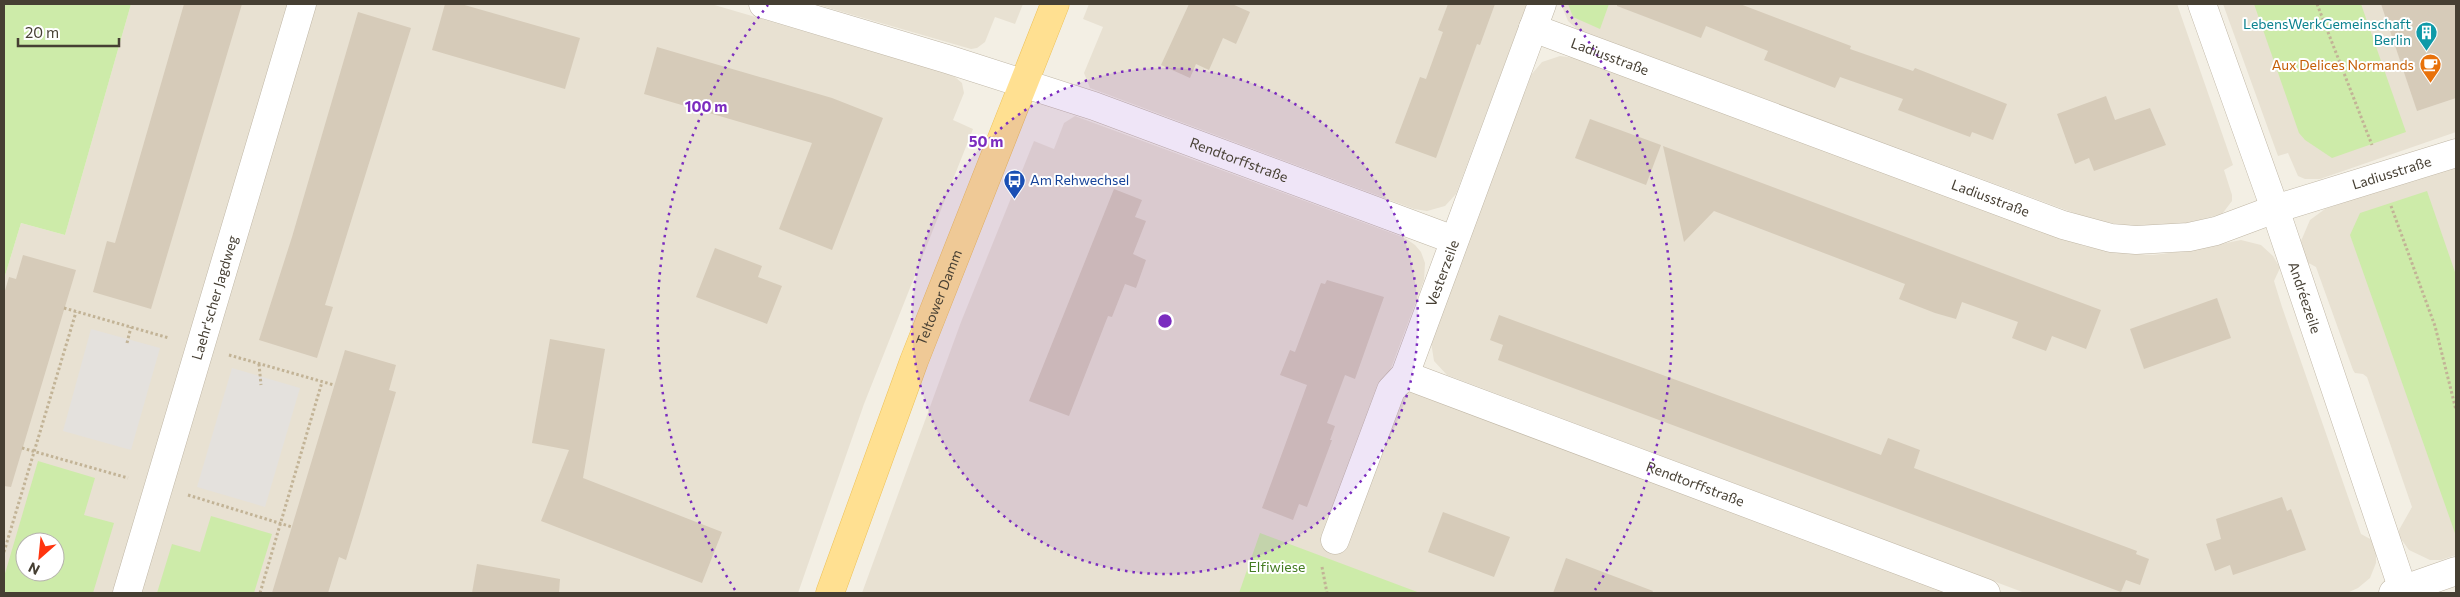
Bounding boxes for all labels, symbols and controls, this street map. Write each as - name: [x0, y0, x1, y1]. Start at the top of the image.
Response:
- scale bar: [18, 15, 119, 47]
- place label: LebensWerkGemeinschaft Berlin: [2243, 15, 2411, 48]
- building icon: LebensWerkGemeinschaft Berlin: [2415, 20, 2439, 51]
- text: 20 m: [25, 23, 59, 41]
- street label: Ladiusstraße: [1569, 34, 1651, 78]
- cafe icon: Aux Delices Normands: [2418, 53, 2442, 84]
- place label: Aux Delices Normands: [2272, 56, 2414, 73]
- text: 100 m: [685, 97, 727, 115]
- text: 50 m: [969, 132, 1003, 150]
- street label: Rendtorffstraße: [1188, 133, 1290, 185]
- street label: Ladiusstraße: [2350, 152, 2433, 193]
- bus stop icon: Am Rehwechsel: [1002, 168, 1026, 199]
- place label: Am Rehwechsel: [1030, 171, 1129, 188]
- street label: Ladiusstraße: [1949, 175, 2032, 220]
- street label: Laehr'scher Jagdweg: [188, 233, 241, 362]
- street label: Vesterzeile: [1422, 237, 1462, 309]
- street label: Teltower Damm: [912, 247, 965, 348]
- street label: Andréezeile: [2285, 259, 2325, 336]
- centre of rings: [1156, 312, 1174, 330]
- street label: Rendtorffstraße: [1644, 457, 1747, 510]
- north arrow: [15, 532, 65, 582]
- park label: Elfiwiese: [1249, 558, 1305, 575]
- text: N: [25, 559, 42, 579]

